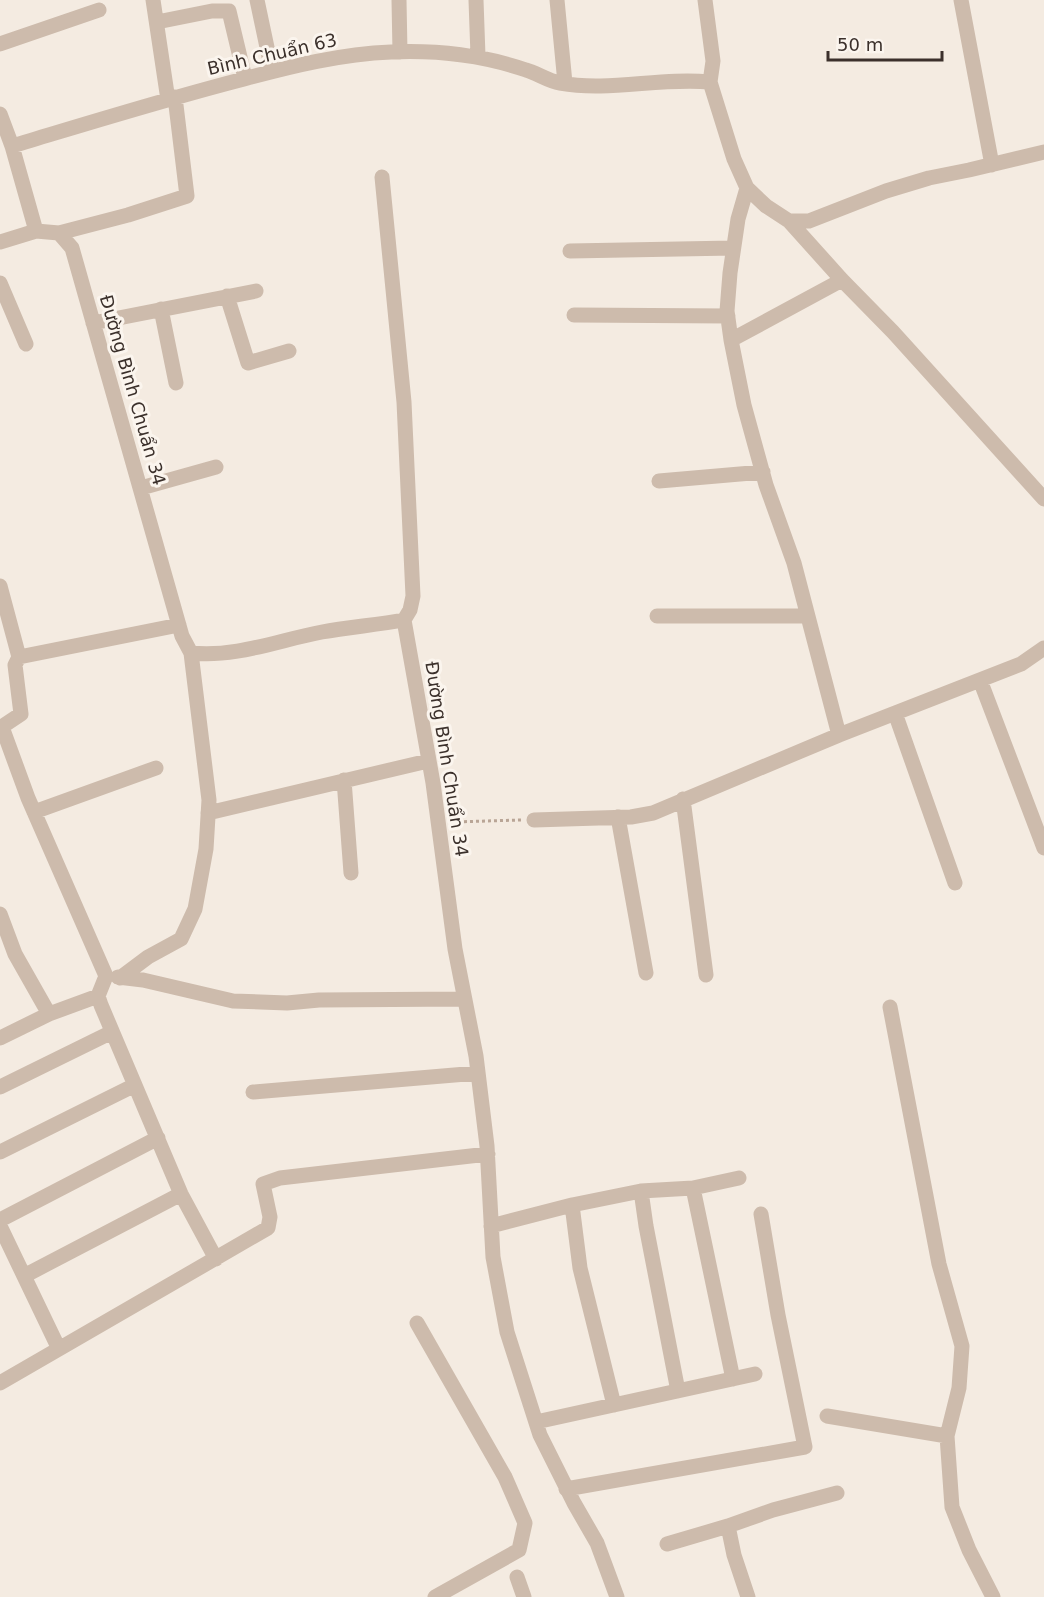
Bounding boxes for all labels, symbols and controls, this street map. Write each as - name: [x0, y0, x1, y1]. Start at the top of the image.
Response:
- scale bar: [828, 24, 942, 62]
- street label: Bình Chuẩn 63: [205, 29, 339, 79]
- text: 50 m: [837, 34, 883, 55]
- street label: Đường Bình Chuẩn 34: [96, 292, 170, 488]
- street label: Đường Bình Chuẩn 34: [421, 660, 473, 858]

